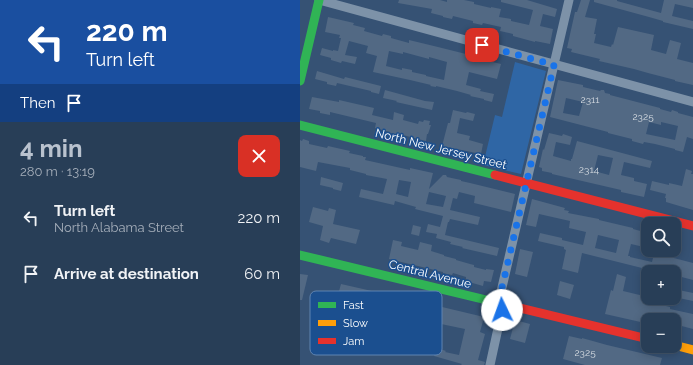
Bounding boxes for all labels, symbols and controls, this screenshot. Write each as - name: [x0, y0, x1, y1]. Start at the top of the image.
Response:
- text: 220 m: [86, 15, 168, 48]
- icon: left: [20, 16, 72, 68]
- pin: [465, 28, 499, 62]
- icon: arrive: [471, 34, 493, 56]
- text: Turn left: [86, 49, 155, 70]
- icon: arrive: [63, 92, 85, 114]
- text: Then: [20, 94, 55, 112]
- house number: 2311: [580, 94, 600, 105]
- house number: 2325: [632, 111, 654, 122]
- street label: North New Jersey Street: [374, 126, 508, 172]
- text: 4 min: [20, 134, 82, 163]
- button: close: [238, 135, 280, 177]
- text: 280 m · 13:19: [20, 164, 95, 179]
- house number: 2314: [579, 164, 600, 175]
- text: Turn left: [54, 202, 115, 220]
- icon: left: [20, 207, 42, 229]
- text: 220 m: [238, 209, 280, 227]
- map controls: [641, 217, 681, 353]
- button: search: [641, 217, 681, 257]
- text: North Alabama Street: [54, 220, 184, 235]
- street label: Central Avenue: [387, 257, 473, 291]
- icon: arrive: [20, 263, 42, 285]
- text: Arrive at destination: [54, 265, 199, 283]
- text: 60 m: [244, 265, 280, 283]
- button: +: [641, 265, 681, 305]
- position arrow: [481, 289, 523, 331]
- legend: [310, 291, 442, 355]
- text: Fast: [343, 299, 364, 312]
- button: −: [641, 313, 681, 353]
- text: Slow: [343, 317, 368, 330]
- text: Jam: [343, 335, 364, 348]
- house number: 2325: [574, 347, 596, 358]

